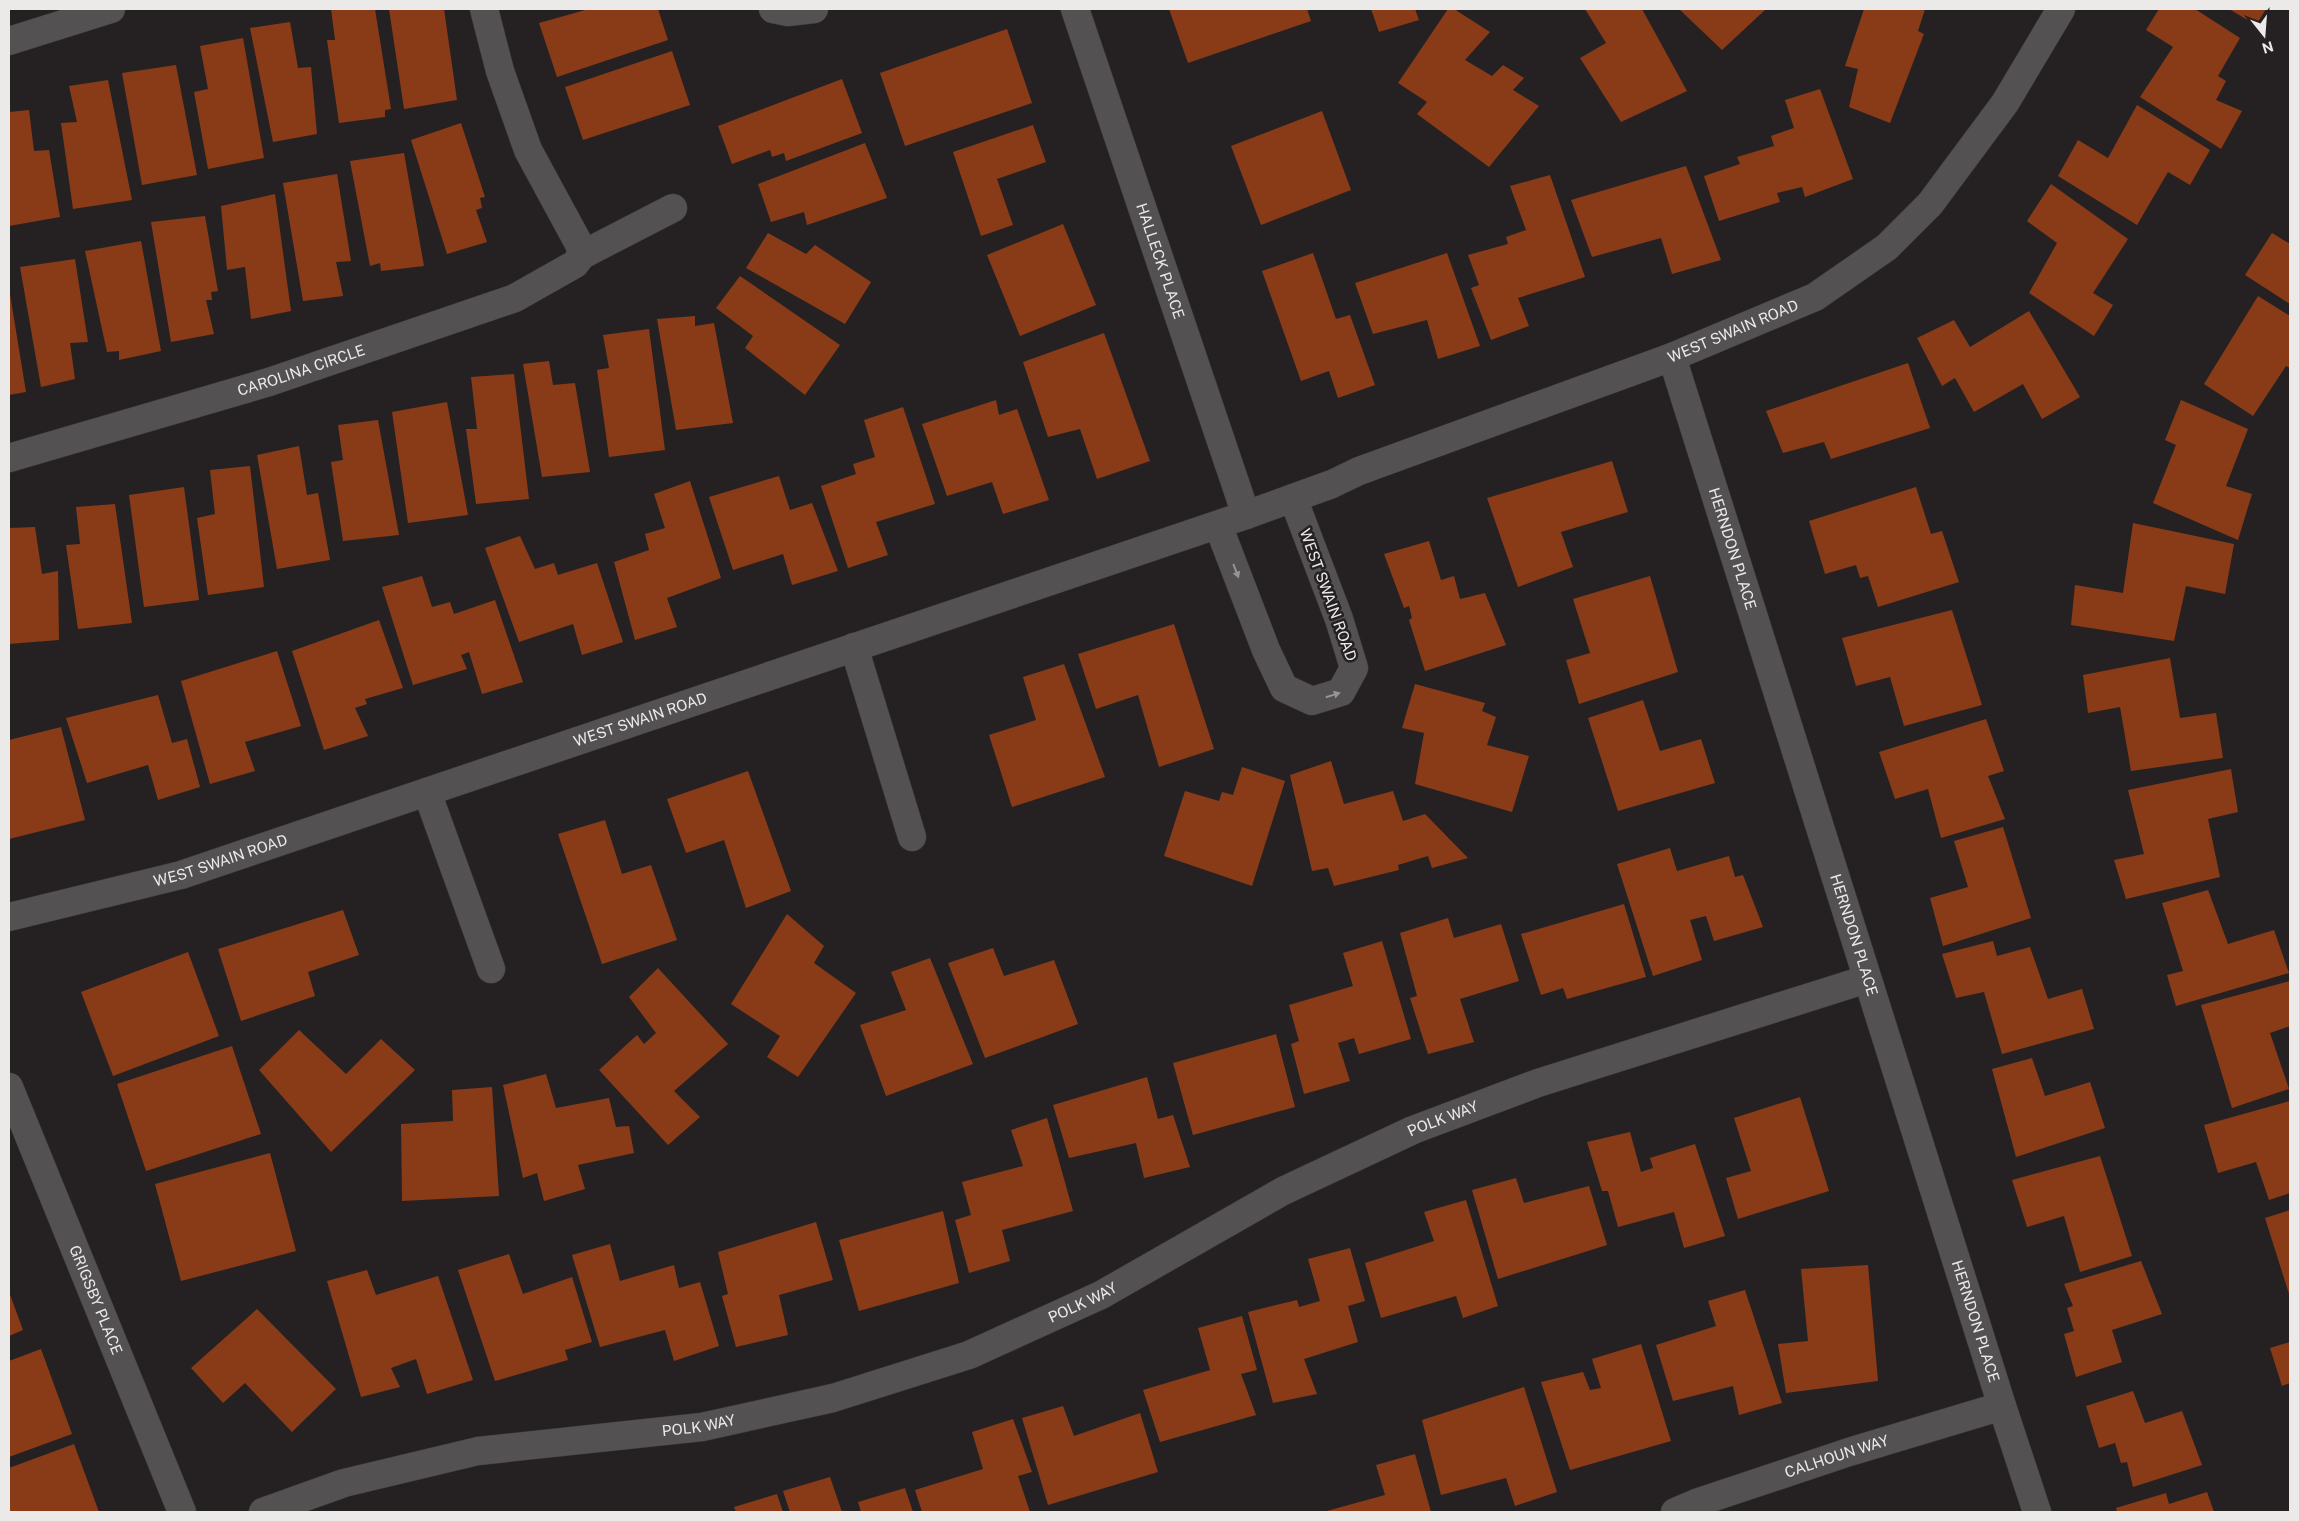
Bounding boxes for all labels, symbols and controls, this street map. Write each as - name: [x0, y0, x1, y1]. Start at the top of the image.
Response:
- north arrow: [2239, 10, 2289, 60]
- text: N: [2260, 38, 2275, 57]
- street label: HALLECK PLACE: [1133, 201, 1188, 321]
- street label: WEST SWAIN ROAD: [1665, 296, 1801, 366]
- street label: CAROLINA CIRCLE: [235, 341, 367, 399]
- street label: HERNDON PLACE: [1706, 485, 1760, 612]
- street label: WEST SWAIN ROAD: [1297, 526, 1360, 663]
- one-way arrow: [1232, 563, 1240, 578]
- street label: WEST SWAIN ROAD: [571, 689, 709, 750]
- one-way arrow: [1326, 690, 1341, 698]
- street label: WEST SWAIN ROAD: [152, 831, 290, 889]
- street label: HERNDON PLACE: [1827, 872, 1881, 998]
- street label: POLK WAY: [1405, 1097, 1480, 1139]
- street label: GRIGSBY PLACE: [66, 1243, 126, 1357]
- street label: HERNDON PLACE: [1949, 1258, 2003, 1384]
- street label: POLK WAY: [1045, 1279, 1120, 1326]
- street label: POLK WAY: [661, 1411, 737, 1439]
- street label: CALHOUN WAY: [1782, 1432, 1891, 1481]

